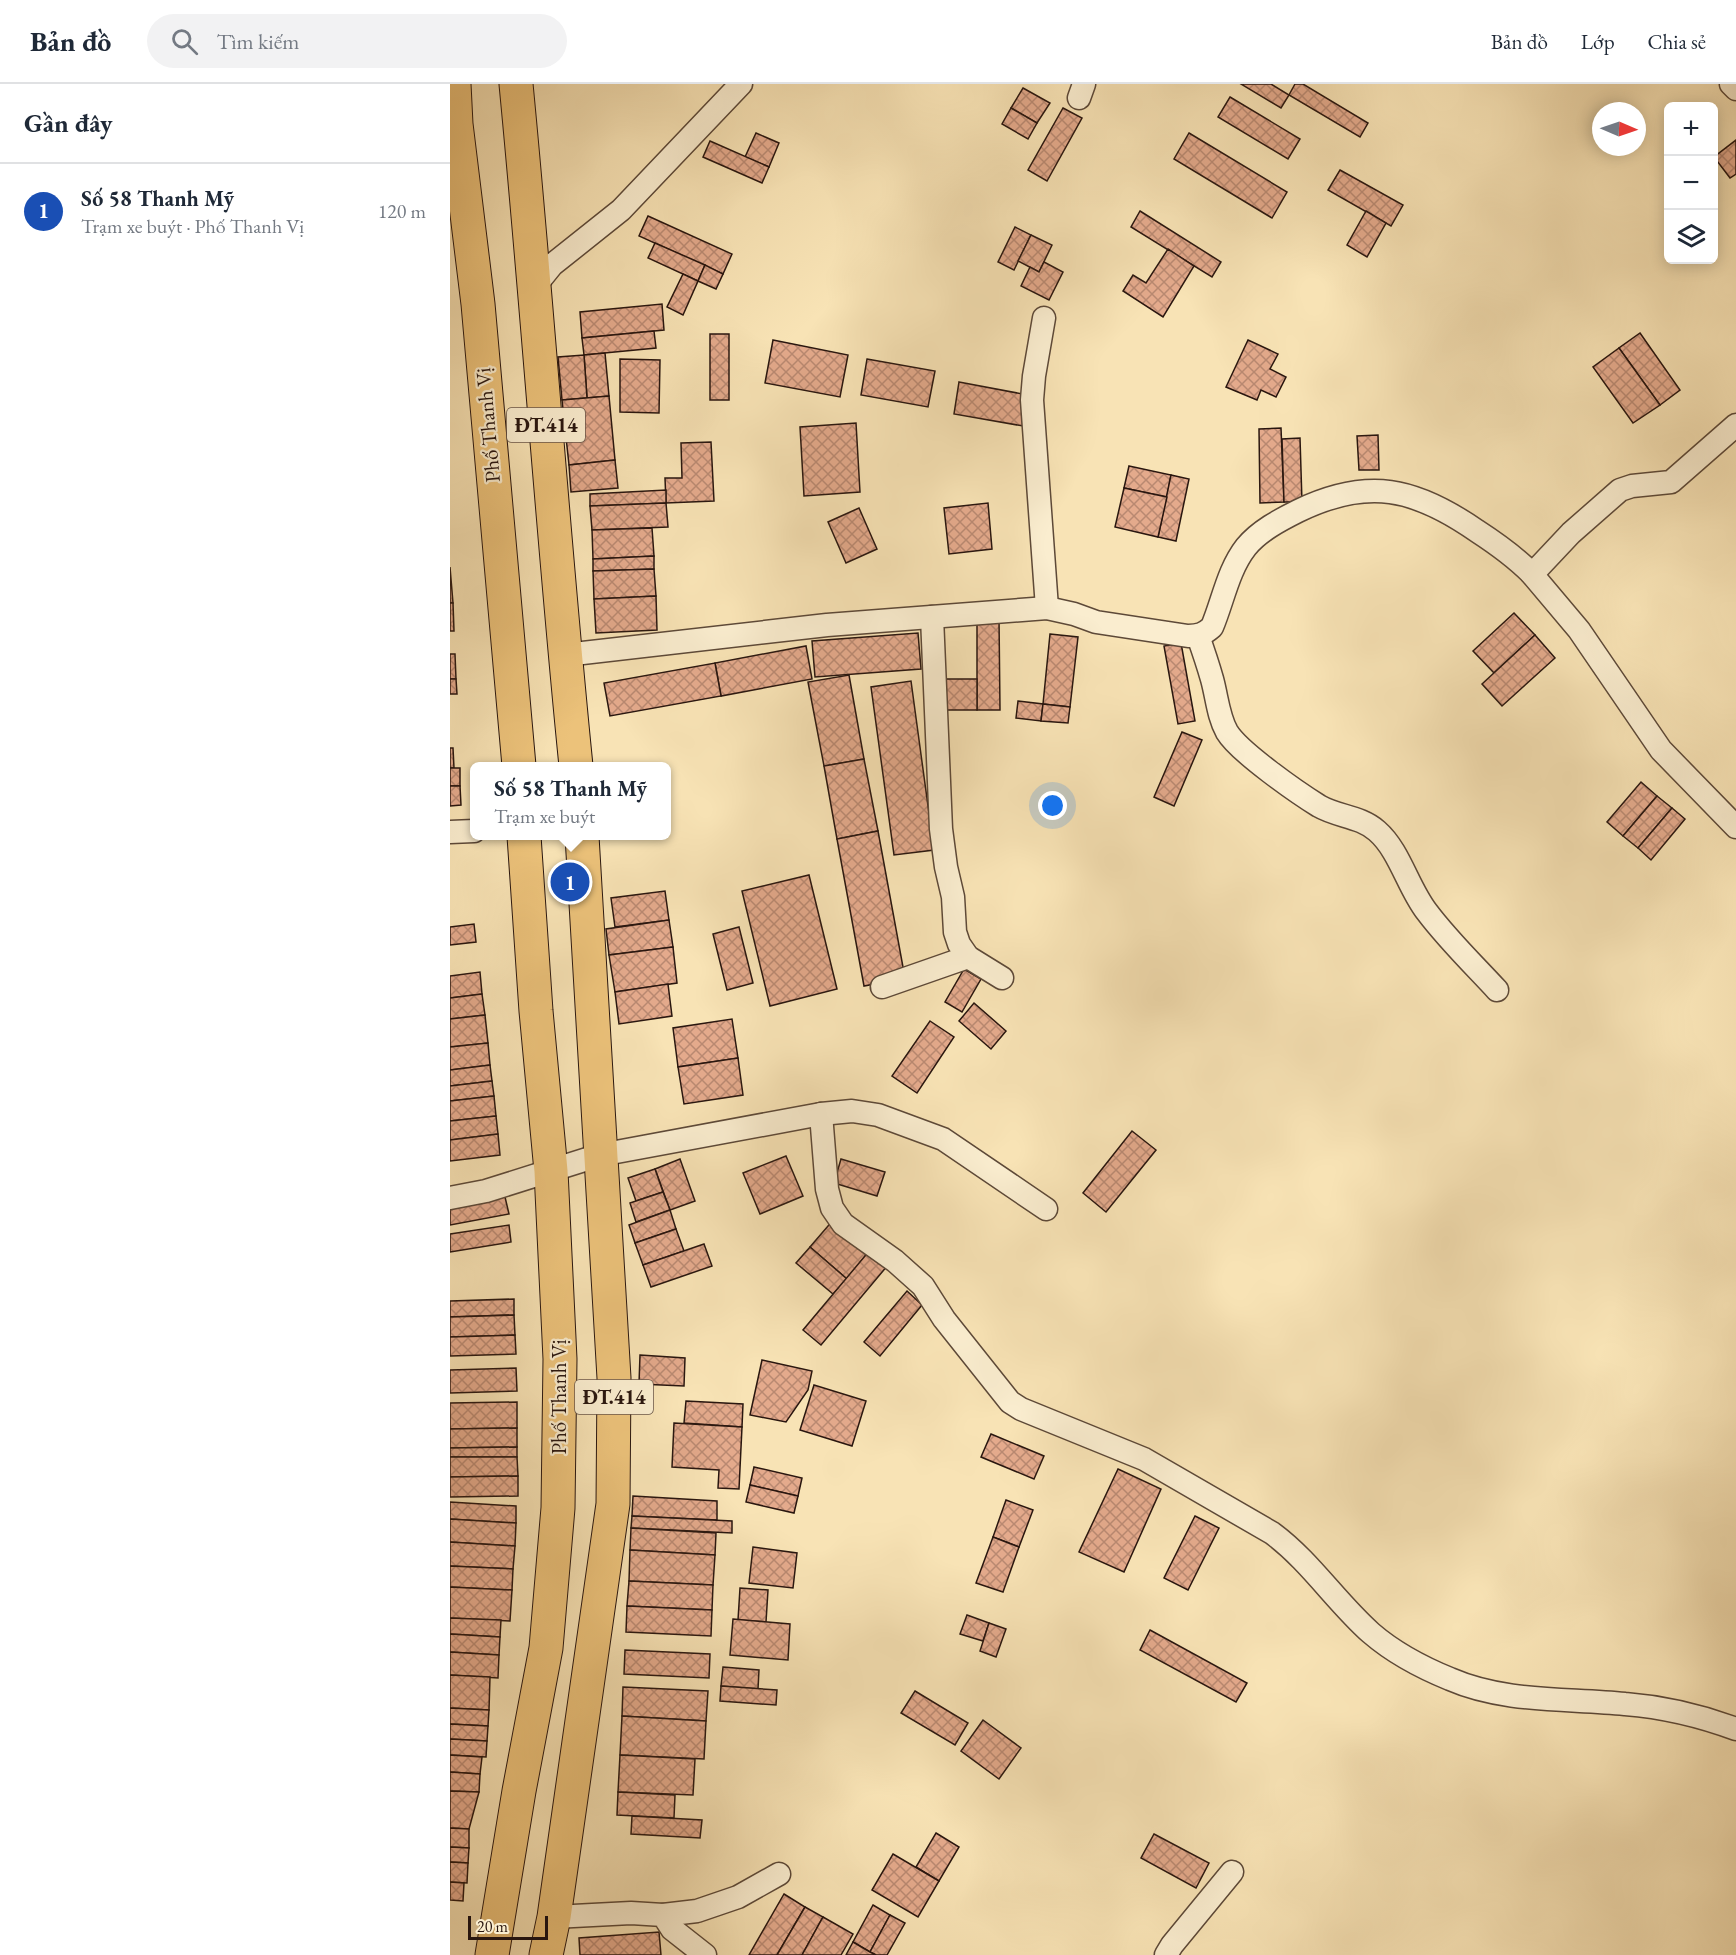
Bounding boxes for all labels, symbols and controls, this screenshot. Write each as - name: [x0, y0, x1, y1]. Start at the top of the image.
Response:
- search box: [147, 14, 567, 68]
- text: Bản đồ: [30, 23, 111, 59]
- icon: search: [168, 25, 201, 58]
- text: Tìm kiếm: [216, 27, 299, 56]
- text: Bản đồ: [1491, 28, 1548, 55]
- text: Lớp: [1581, 28, 1615, 55]
- text: Chia sẻ: [1648, 28, 1706, 55]
- north arrow: [1592, 102, 1646, 156]
- map controls: [1664, 102, 1718, 264]
- button: +: [1664, 102, 1718, 156]
- text: Gần đây: [24, 106, 113, 140]
- button: −: [1664, 156, 1718, 210]
- text: Số 58 Thanh Mỹ: [81, 184, 234, 213]
- text: 1: [38, 198, 49, 224]
- text: 120 m: [378, 198, 426, 224]
- button: layers: [1664, 210, 1718, 264]
- text: Trạm xe buýt · Phố Thanh Vị: [81, 213, 304, 239]
- street label: Phố Thanh Vị: [469, 366, 506, 484]
- road number: ĐT.414: [507, 408, 585, 442]
- popup: [470, 762, 671, 840]
- text: Số 58 Thanh Mỹ: [494, 774, 647, 803]
- your location: [1038, 791, 1067, 820]
- text: Trạm xe buýt: [494, 803, 595, 829]
- pin: 1: [550, 860, 590, 904]
- street label: Phố Thanh Vị: [545, 1339, 572, 1455]
- road number: ĐT.414: [575, 1380, 653, 1414]
- scale bar: [468, 1913, 548, 1940]
- text: 20 m: [477, 1916, 508, 1937]

